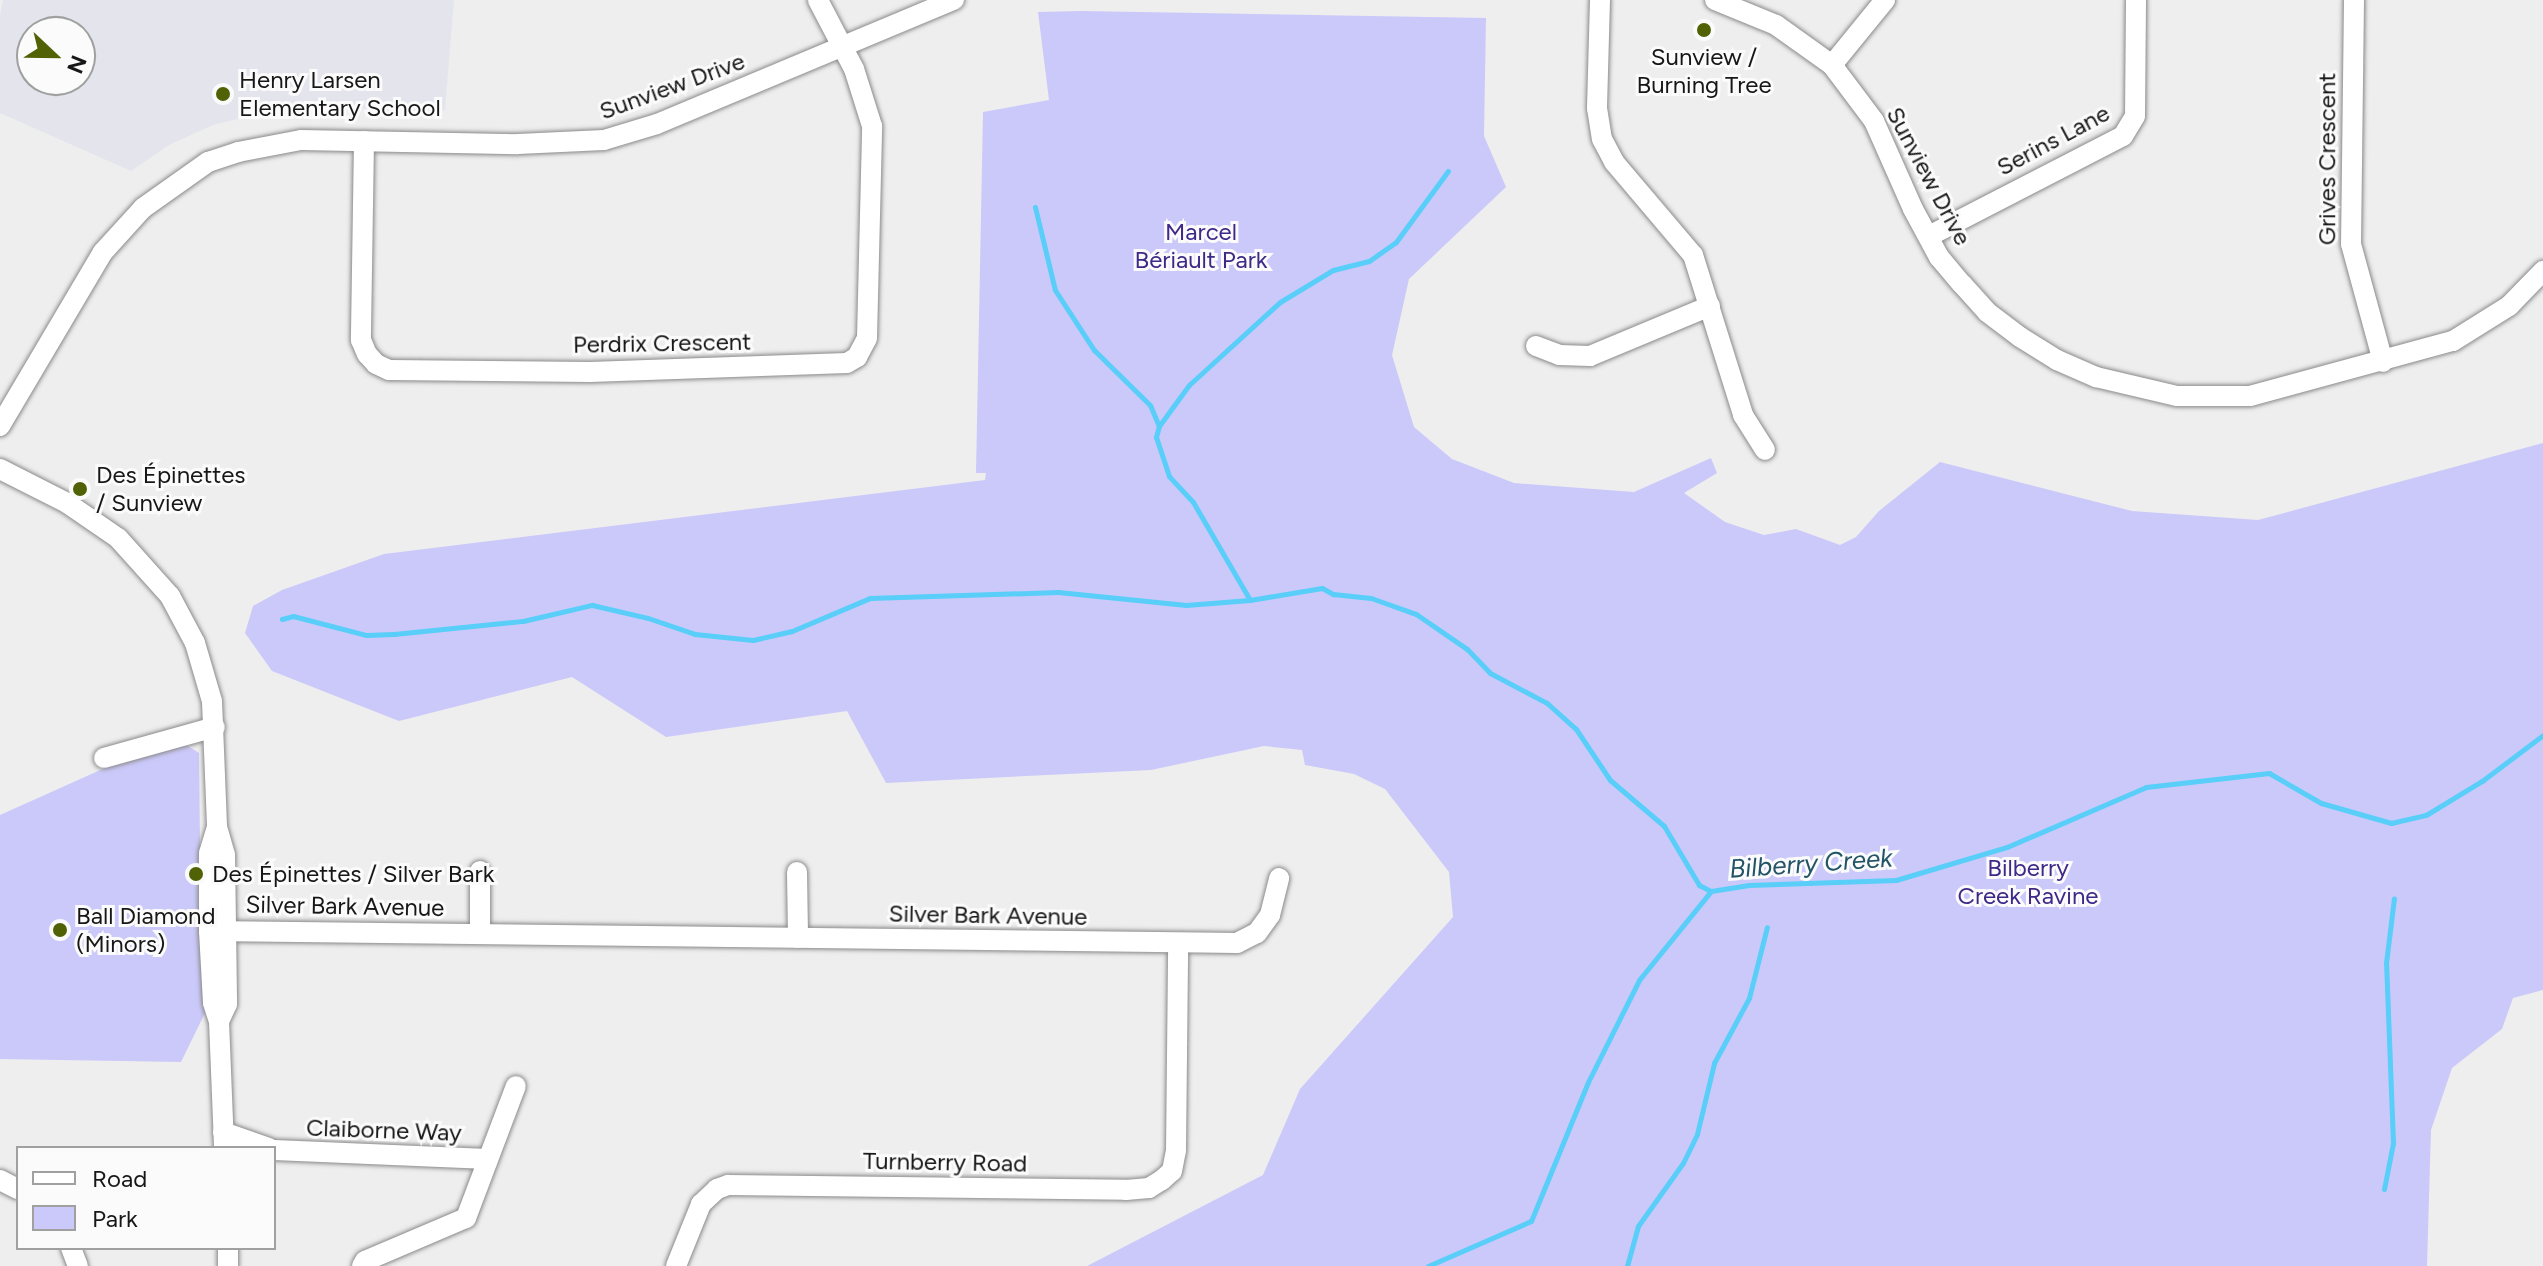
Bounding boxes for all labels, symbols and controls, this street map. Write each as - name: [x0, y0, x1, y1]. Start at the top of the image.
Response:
- north arrow: [16, 16, 96, 96]
- marker: Sunview / Burning Tree: [1695, 21, 1713, 39]
- place label: Sunview / Burning Tree: [1637, 43, 1771, 99]
- street label: Sunview Drive: [595, 46, 749, 126]
- text: N: [61, 51, 93, 77]
- place label: Henry Larsen Elementary School: [239, 66, 441, 122]
- street label: Grives Crescent: [2313, 73, 2341, 245]
- marker: Henry Larsen Elementary School: [214, 85, 232, 103]
- street label: Serins Lane: [1992, 98, 2114, 182]
- street label: Sunview Drive: [1881, 102, 1977, 250]
- park label: Marcel Bériault Park: [1134, 218, 1268, 274]
- street label: Perdrix Crescent: [573, 327, 751, 359]
- place label: Des Épinettes / Sunview: [96, 461, 246, 517]
- marker: Des Épinettes / Sunview: [71, 480, 89, 498]
- water label: Bilberry Creek: [1728, 843, 1894, 885]
- park label: Bilberry Creek Ravine: [1958, 854, 2098, 910]
- place label: Des Épinettes / Silver Bark: [212, 860, 494, 888]
- marker: Des Épinettes / Silver Bark: [187, 865, 205, 883]
- street label: Silver Bark Avenue: [245, 890, 445, 922]
- street label: Silver Bark Avenue: [888, 899, 1088, 931]
- place label: Ball Diamond (Minors): [76, 902, 216, 958]
- marker: Ball Diamond (Minors): [51, 921, 69, 939]
- street label: Claiborne Way: [306, 1113, 462, 1147]
- legend: [16, 1146, 276, 1250]
- street label: Turnberry Road: [863, 1146, 1027, 1178]
- text: Road: [92, 1164, 147, 1193]
- text: Park: [92, 1204, 138, 1233]

